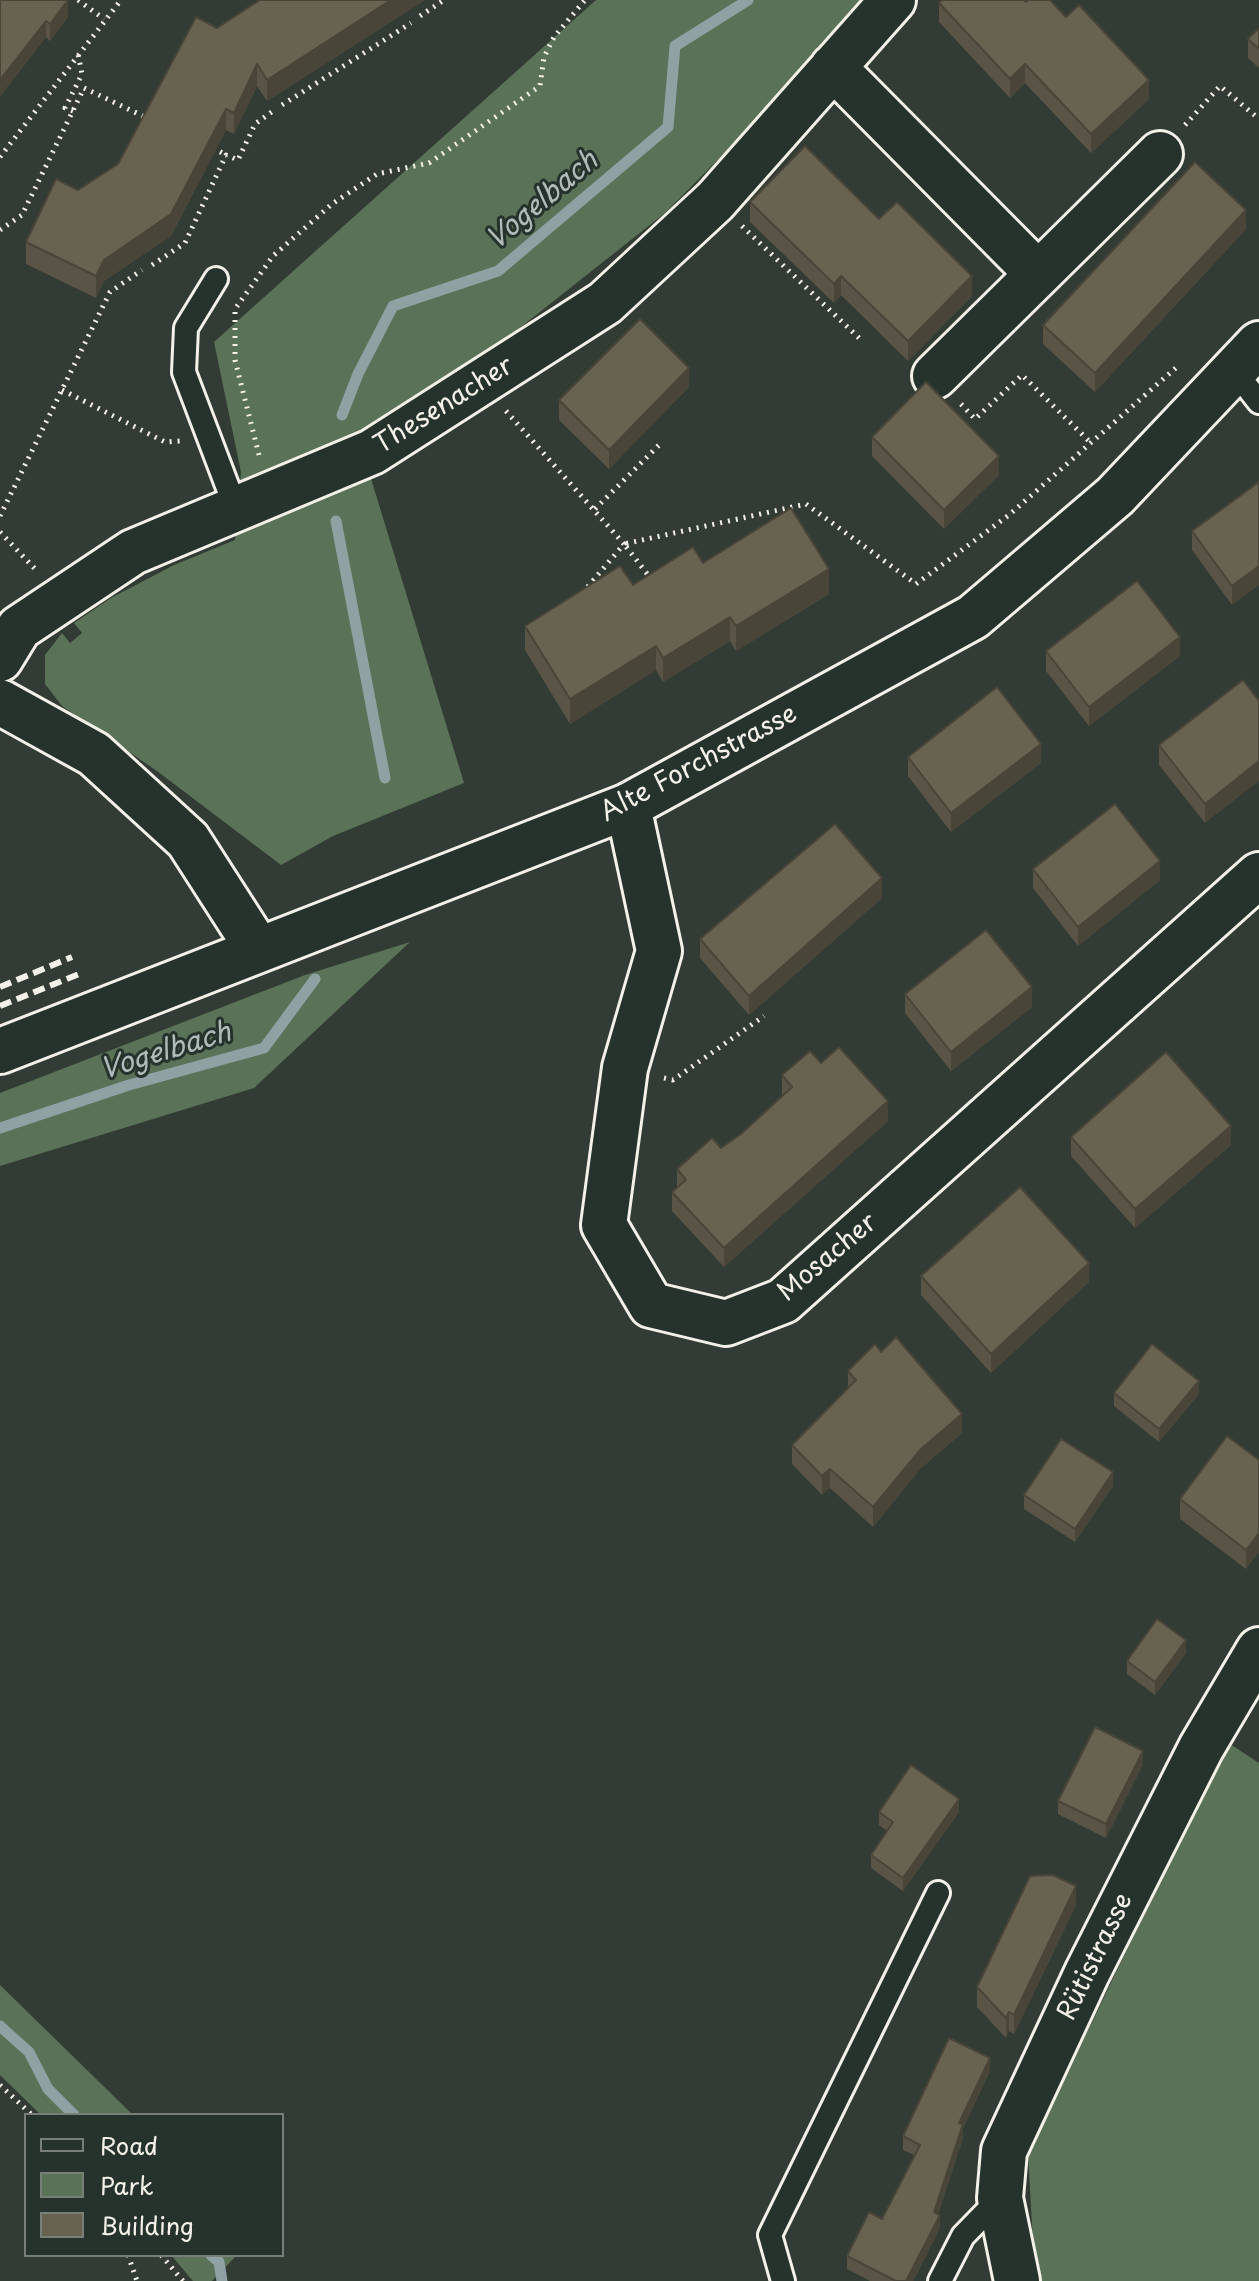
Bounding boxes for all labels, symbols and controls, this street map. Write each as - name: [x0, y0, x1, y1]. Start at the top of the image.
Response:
- water label: Vogelbach: [481, 145, 605, 257]
- street label: Thesenacher: [369, 351, 519, 461]
- street label: Alte Forchstrasse: [595, 699, 803, 829]
- water label: Vogelbach: [97, 1016, 235, 1088]
- street label: Mosacher: [772, 1208, 884, 1308]
- street label: Rütistrasse: [1052, 1888, 1140, 2026]
- legend: [24, 2113, 284, 2257]
- text: Road: [100, 2127, 158, 2163]
- text: Park: [100, 2167, 154, 2203]
- text: Building: [100, 2207, 194, 2243]

